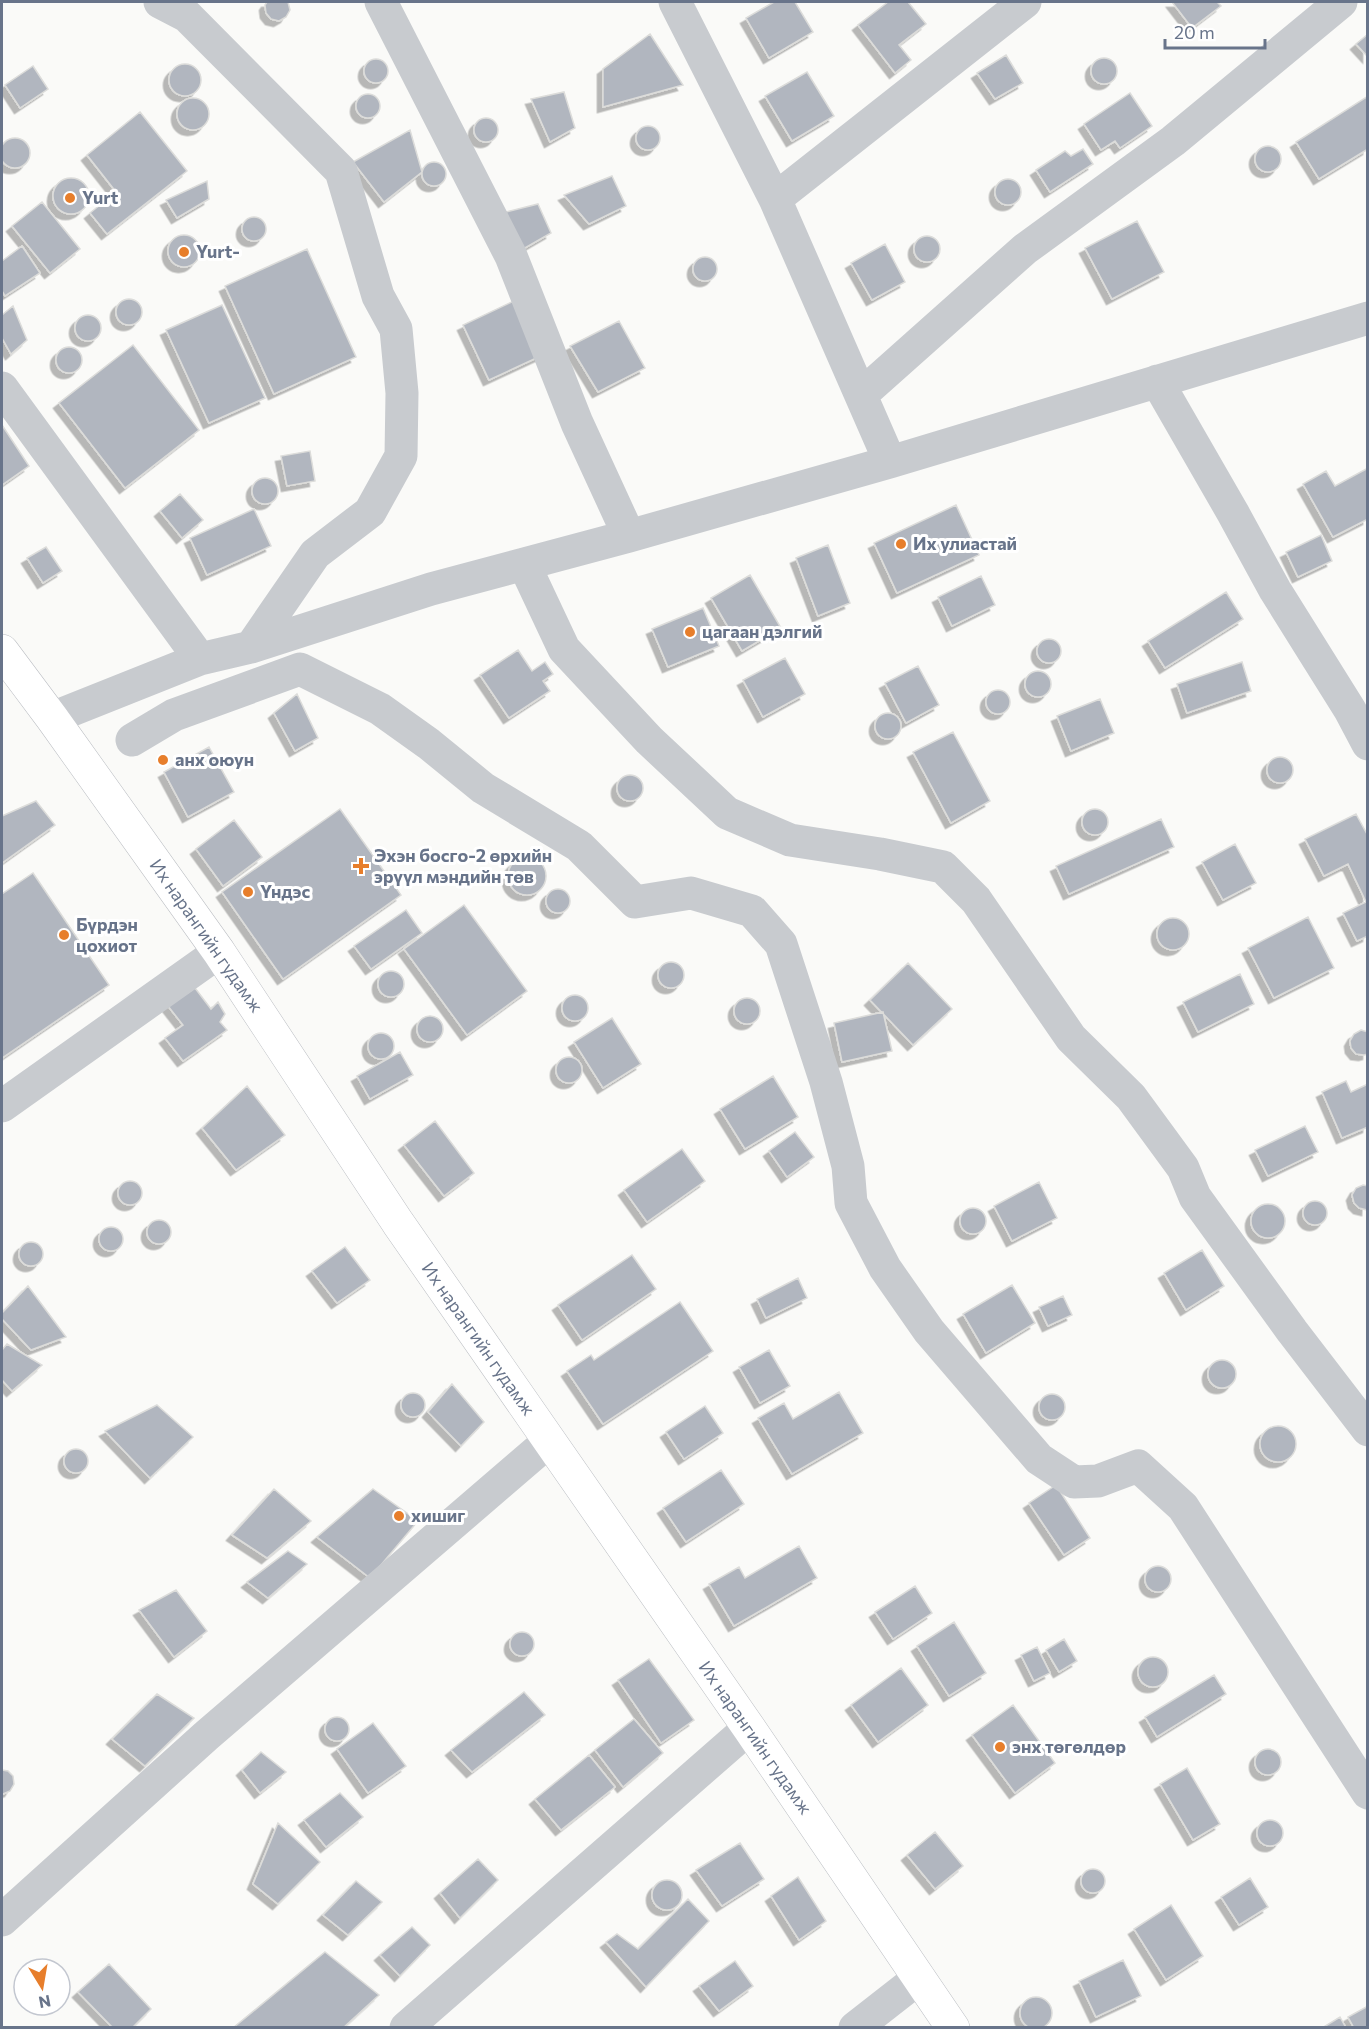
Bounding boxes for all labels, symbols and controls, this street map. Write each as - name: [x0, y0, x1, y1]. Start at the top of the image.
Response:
- scale bar: [1165, 12, 1266, 50]
- text: 20 m: [1174, 21, 1215, 43]
- place label: Yurt: [82, 186, 119, 208]
- marker: Yurt: [63, 191, 77, 205]
- place label: Yurt-: [196, 240, 240, 262]
- marker: Yurt-: [177, 245, 191, 259]
- place label: Их улиастай: [913, 532, 1017, 554]
- marker: Их улиастай: [894, 537, 908, 551]
- place label: цагаан дэлгий: [702, 620, 822, 642]
- marker: цагаан дэлгий: [683, 625, 697, 639]
- place label: анх оюун: [175, 748, 254, 770]
- marker: анх оюун: [156, 753, 170, 767]
- place label: Эхэн босго-2 өрхийн эрүүл мэндийн төв: [374, 844, 552, 887]
- street label: Их нарангийн гудамж: [146, 855, 268, 1016]
- marker: Эхэн босго-2 өрхийн эрүүл мэндийн төв: [352, 857, 370, 875]
- place label: Үндэс: [260, 880, 310, 902]
- marker: Үндэс: [241, 885, 255, 899]
- place label: Бүрдэн цохиот: [76, 913, 138, 956]
- marker: Бүрдэн цохиот: [57, 928, 71, 942]
- street label: Их нарангийн гудамж: [418, 1258, 540, 1419]
- place label: хишиг: [411, 1504, 465, 1526]
- marker: хишиг: [392, 1509, 406, 1523]
- street label: Их нарангийн гудамж: [695, 1657, 817, 1818]
- place label: энх төгөлдөр: [1012, 1735, 1126, 1757]
- marker: энх төгөлдөр: [993, 1740, 1007, 1754]
- north arrow: [12, 1957, 72, 2017]
- text: N: [37, 1992, 53, 2013]

